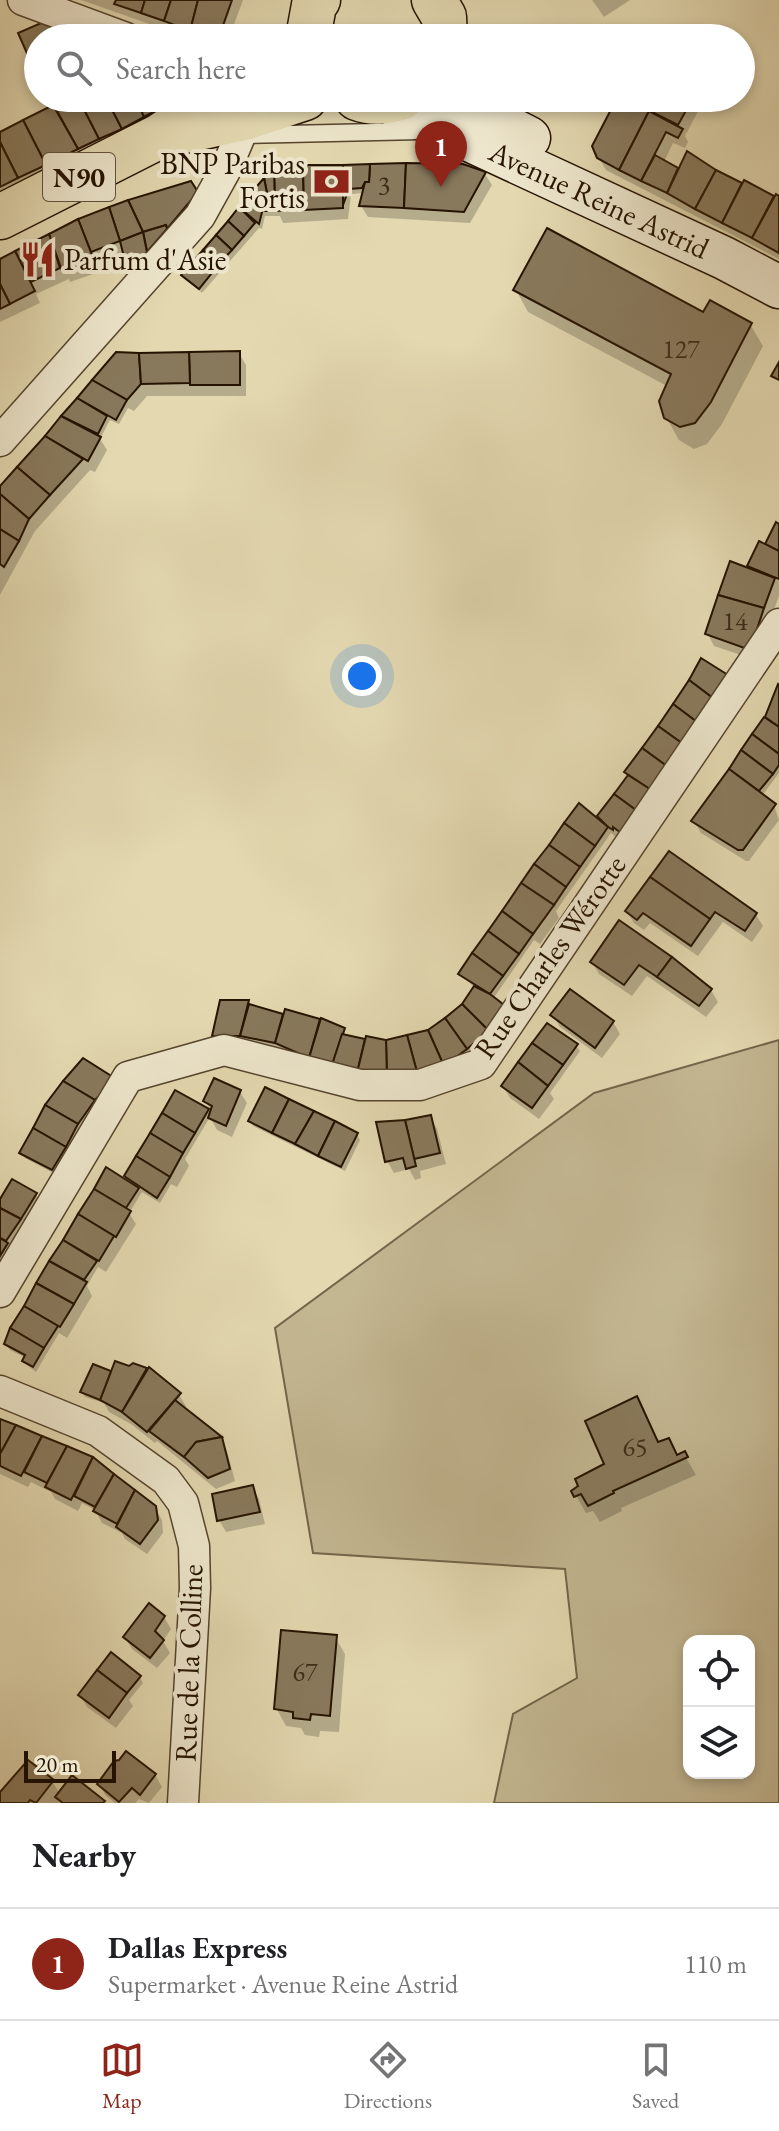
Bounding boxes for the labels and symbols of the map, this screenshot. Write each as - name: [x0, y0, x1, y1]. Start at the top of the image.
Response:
- pin: 1: [415, 121, 467, 187]
- street label: Avenue Reine Astrid: [482, 131, 716, 268]
- place label: BNP Paribas Fortis: [160, 144, 305, 217]
- road number: N90: [43, 153, 115, 201]
- bank icon: BNP Paribas Fortis: [312, 162, 350, 200]
- house number: 3: [378, 168, 390, 202]
- place label: Parfum d'Asie: [64, 240, 226, 279]
- restaurant icon: Parfum d'Asie: [19, 241, 57, 279]
- house number: 127: [662, 332, 700, 366]
- house number: 14: [723, 604, 748, 638]
- your location: [342, 656, 382, 696]
- street label: Rue Charles Wérotte: [465, 847, 634, 1066]
- house number: 65: [623, 1430, 647, 1464]
- street label: Rue de la Colline: [166, 1563, 211, 1763]
- house number: 67: [293, 1655, 318, 1689]
- scale bar: [24, 1747, 116, 1783]

